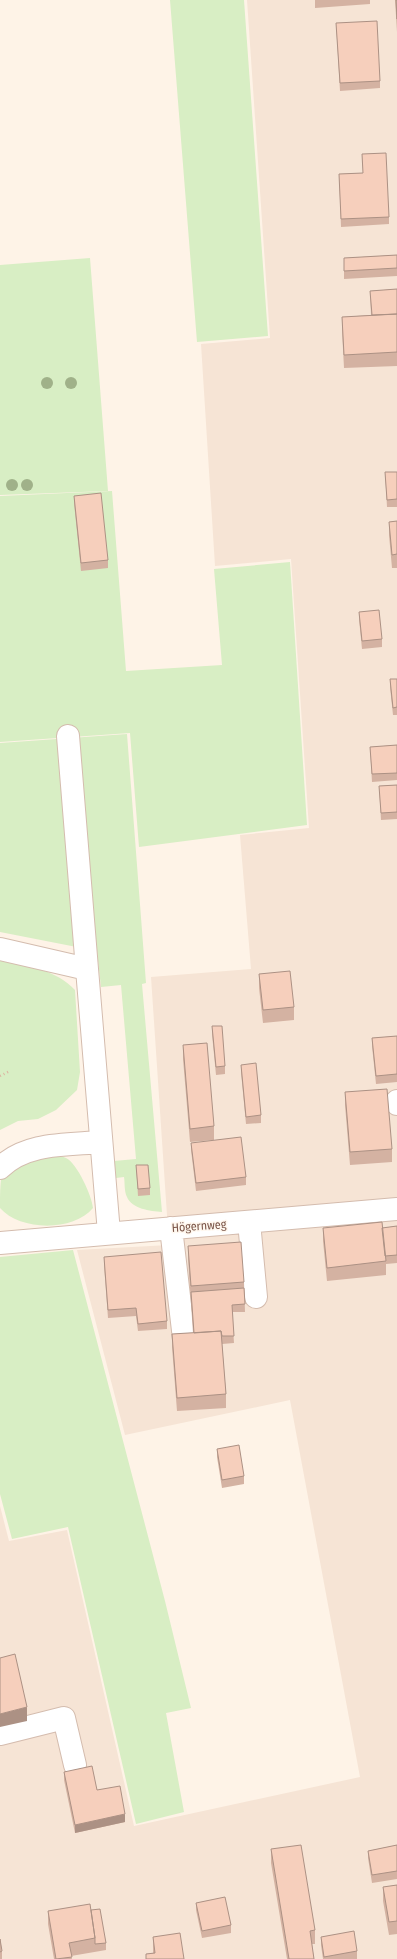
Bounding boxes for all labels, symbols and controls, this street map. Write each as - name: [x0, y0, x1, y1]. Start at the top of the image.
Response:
- street label: Högernweg: [171, 1217, 227, 1235]

